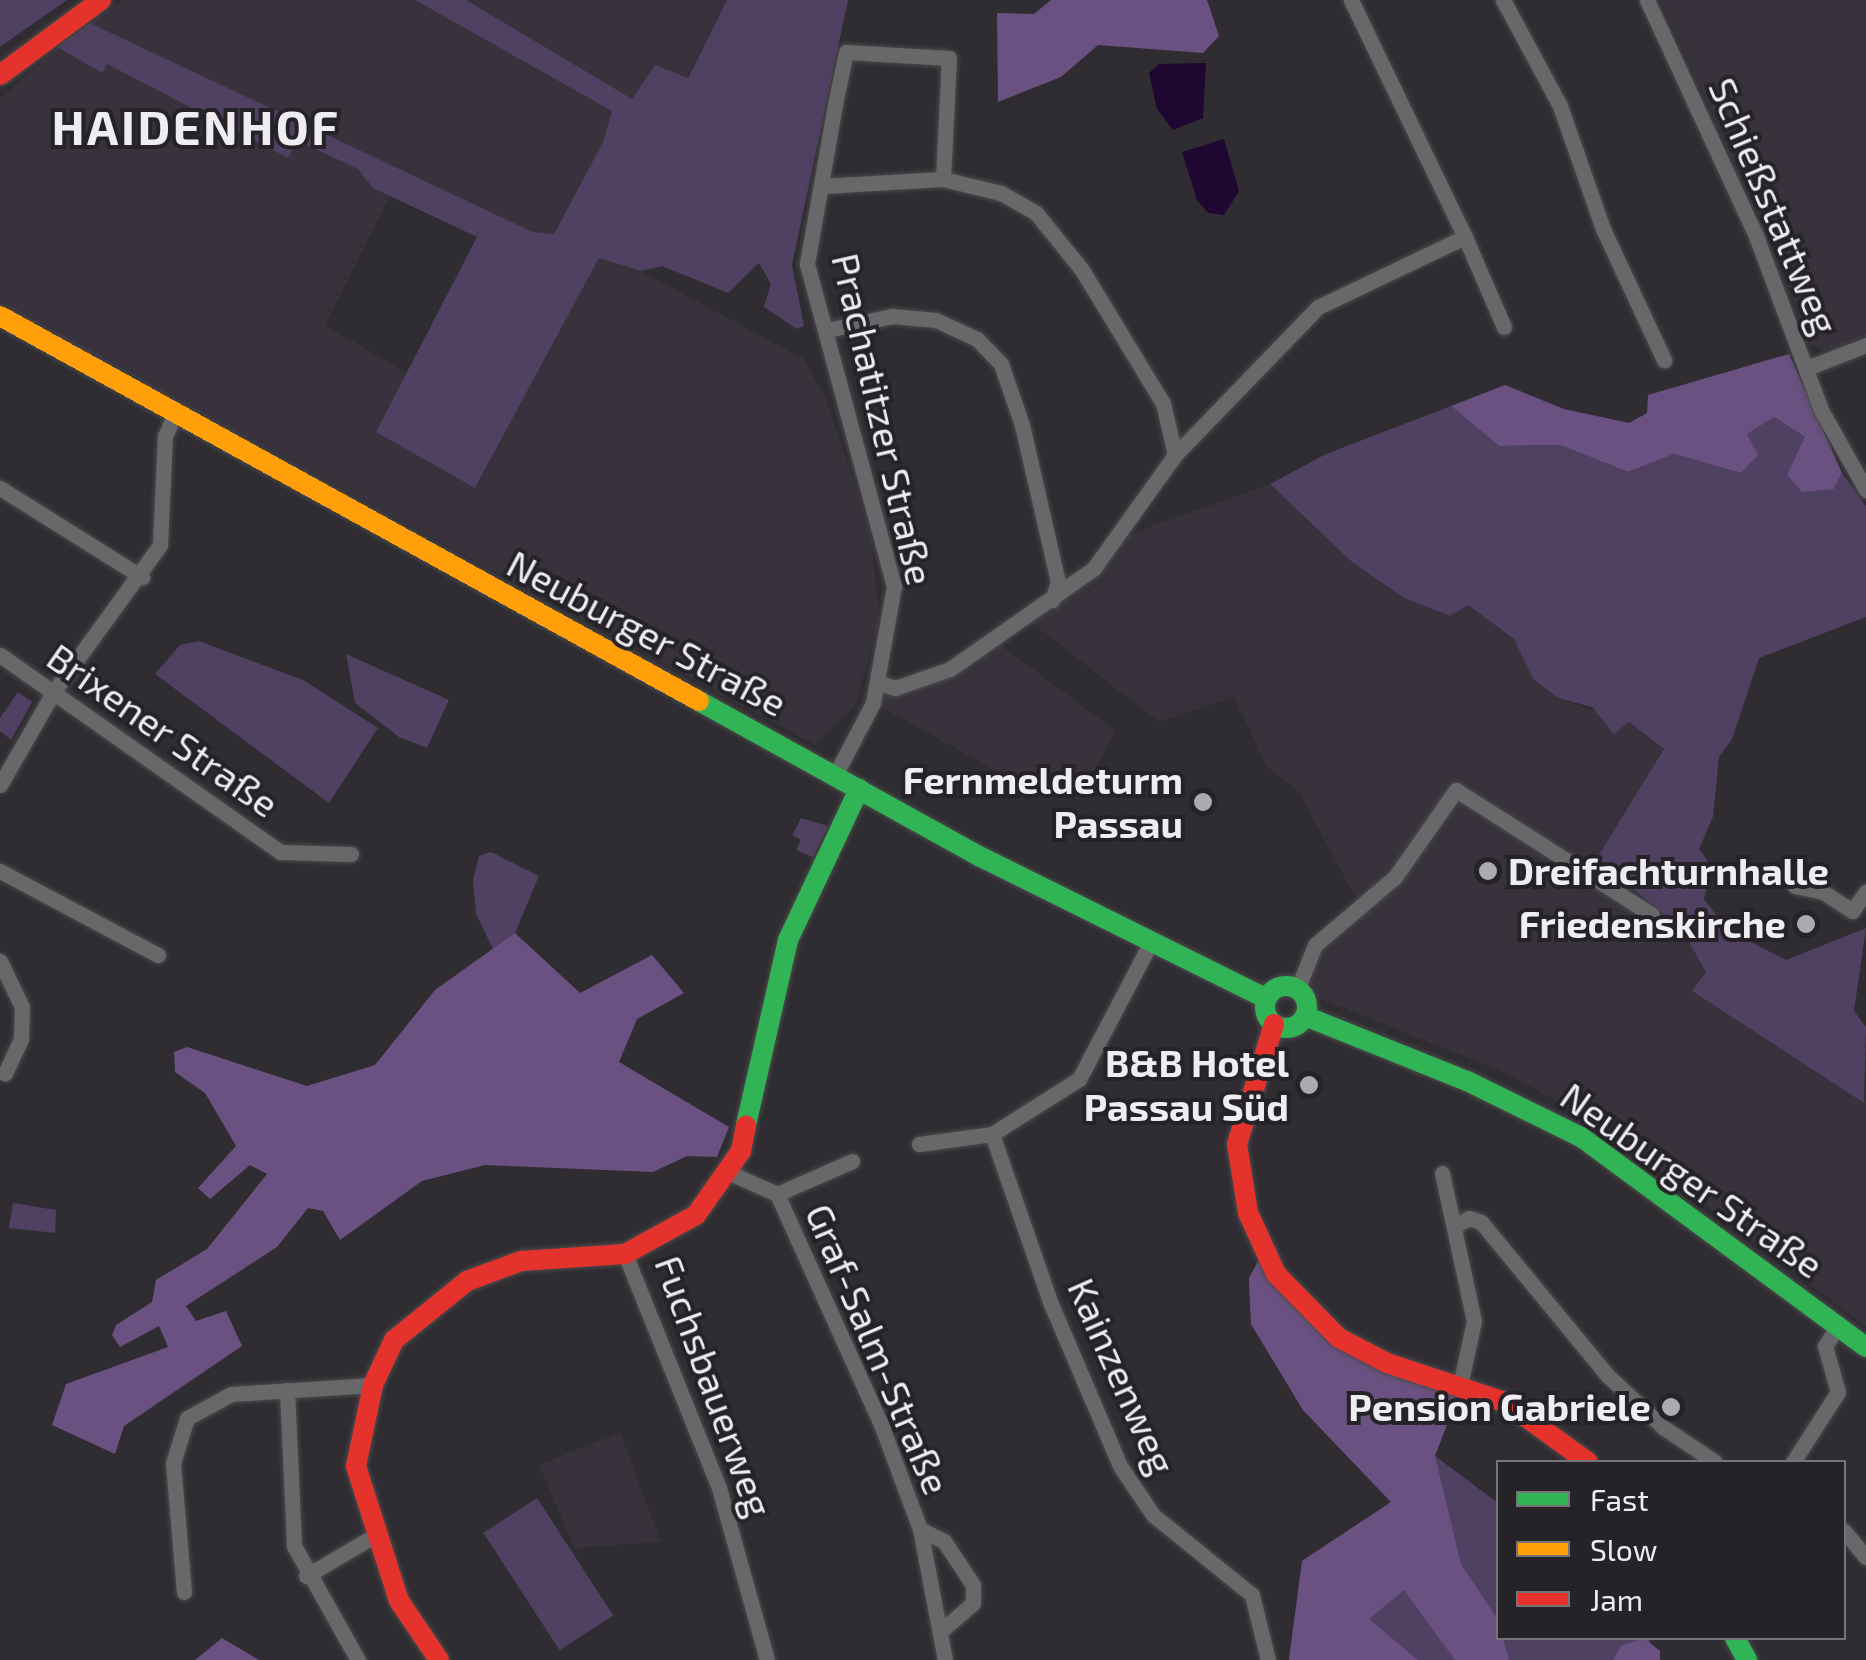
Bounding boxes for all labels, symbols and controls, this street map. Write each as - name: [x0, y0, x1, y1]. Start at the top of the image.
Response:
- street label: Schießstattweg: [1700, 71, 1848, 341]
- district label: HAIDENHOF: [51, 98, 341, 156]
- street label: Prachatitzer Straße: [823, 248, 943, 590]
- street label: Neuburger Straße: [499, 540, 795, 726]
- street label: Brixener Straße: [38, 633, 288, 827]
- place label: Fernmeldeturm Passau: [903, 757, 1183, 846]
- marker: Fernmeldeturm Passau: [1192, 791, 1214, 813]
- place label: Dreifachturnhalle: [1508, 848, 1829, 894]
- marker: Dreifachturnhalle: [1477, 860, 1499, 882]
- place label: Friedenskirche: [1519, 901, 1786, 947]
- marker: Friedenskirche: [1795, 913, 1817, 935]
- place label: B&B Hotel Passau Süd: [1084, 1040, 1289, 1130]
- street label: Neuburger Straße: [1552, 1072, 1832, 1288]
- marker: B&B Hotel Passau Süd: [1298, 1074, 1320, 1096]
- street label: Graf-Salm-Straße: [796, 1197, 960, 1501]
- street label: Fuchsbauerweg: [646, 1249, 782, 1523]
- street label: Kainzenweg: [1059, 1271, 1185, 1481]
- place label: Pension Gabriele: [1348, 1384, 1651, 1430]
- marker: Pension Gabriele: [1660, 1396, 1682, 1418]
- legend: [1496, 1460, 1846, 1640]
- text: Fast: [1590, 1481, 1649, 1517]
- text: Slow: [1590, 1531, 1657, 1567]
- text: Jam: [1590, 1581, 1643, 1617]

